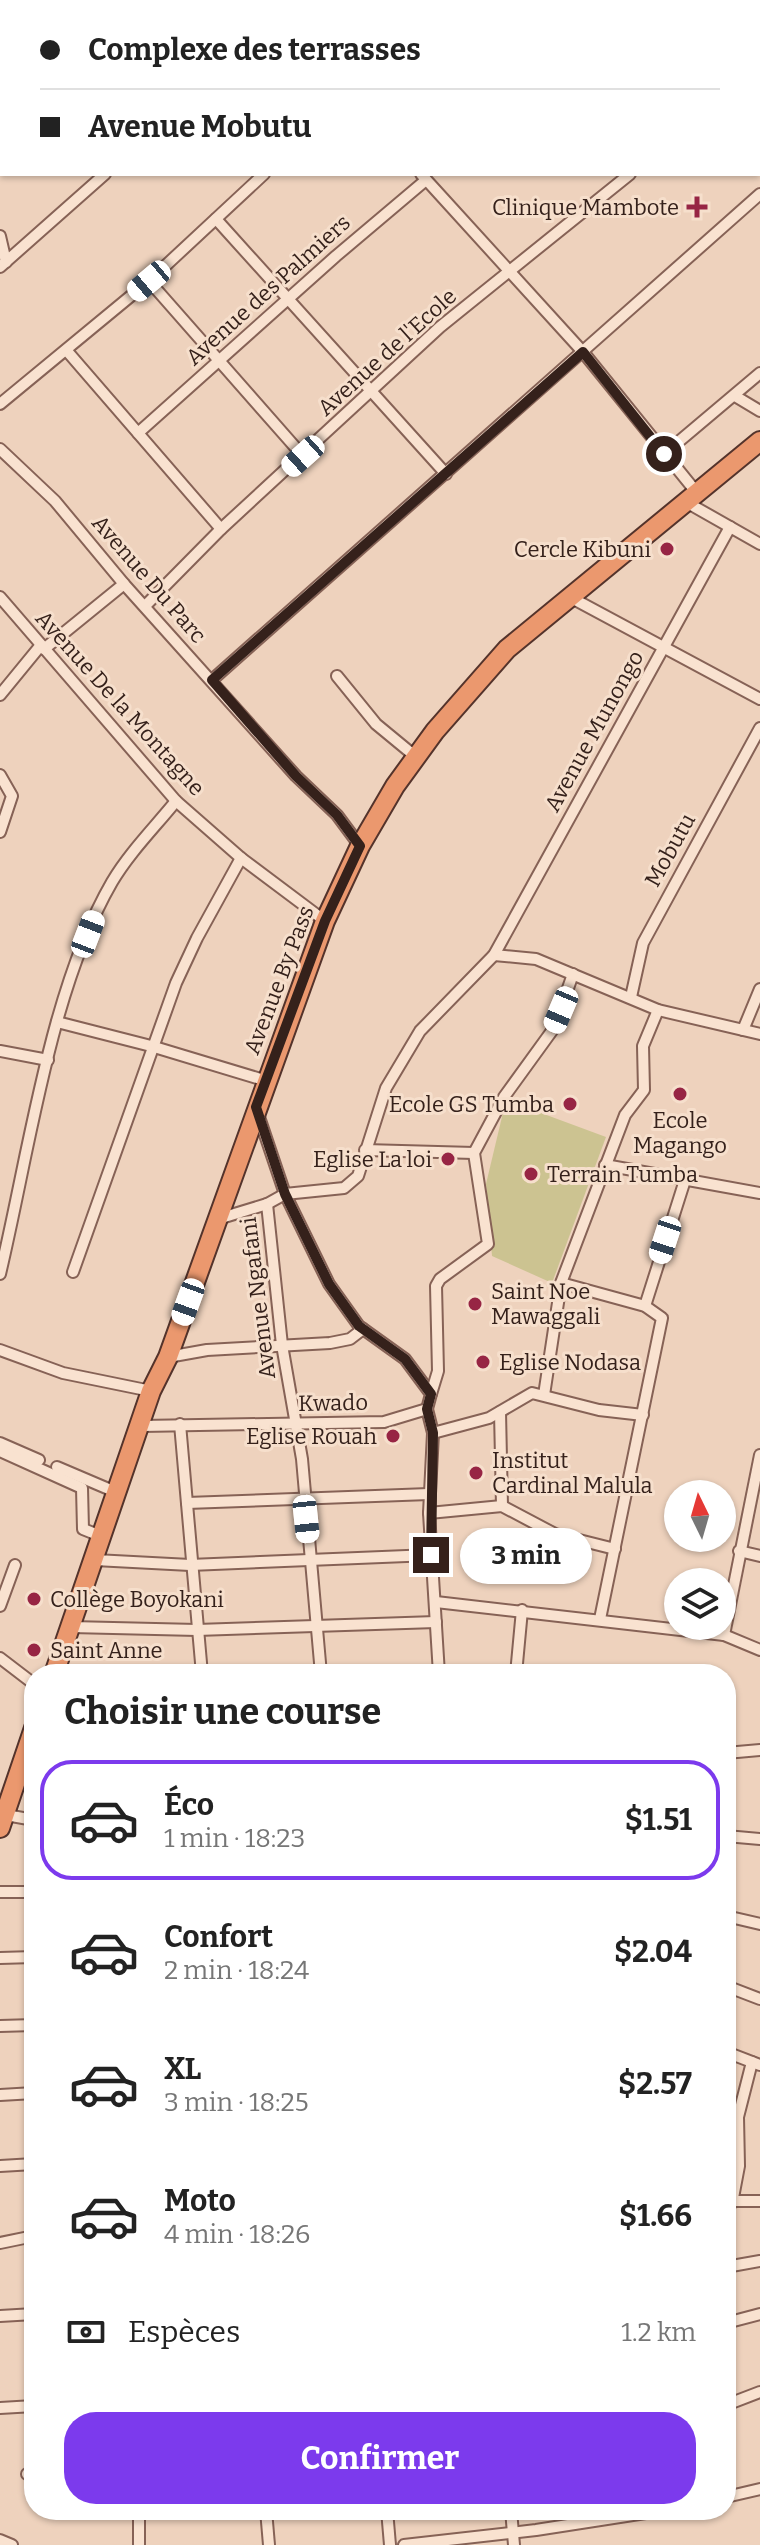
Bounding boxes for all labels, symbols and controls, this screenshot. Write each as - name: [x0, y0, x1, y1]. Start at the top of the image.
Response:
- text: Complexe des terrasses: [88, 32, 421, 68]
- text: Avenue Mobutu: [88, 109, 312, 145]
- place label: Clinique Mambote: [492, 194, 679, 221]
- marker: Clinique Mambote: [686, 196, 708, 218]
- street label: Avenue des Palmiers: [180, 209, 356, 371]
- car: [123, 256, 175, 306]
- street label: Avenue de l'Ecole: [312, 283, 462, 421]
- car: [277, 431, 329, 481]
- route start: [646, 436, 682, 472]
- street label: Avenue Du Parc: [86, 510, 212, 648]
- place label: Cercle Kibuni: [514, 536, 651, 563]
- marker: Cercle Kibuni: [658, 540, 676, 558]
- street label: Avenue De la Montagne: [30, 605, 210, 801]
- street label: Avenue Munongo: [539, 646, 649, 816]
- street label: Mobutu: [639, 808, 701, 891]
- street label: Avenue By Pass: [238, 902, 320, 1058]
- car: [68, 907, 108, 961]
- car: [541, 983, 581, 1037]
- marker: Ecole Magango: [671, 1085, 689, 1103]
- place label: Ecole GS Tumba: [389, 1091, 554, 1118]
- marker: Ecole GS Tumba: [561, 1095, 579, 1113]
- place label: Ecole Magango: [633, 1107, 727, 1159]
- place label: Eglise La loi: [313, 1146, 432, 1173]
- marker: Eglise La loi: [439, 1150, 457, 1168]
- place label: Terrain Tumba: [547, 1161, 698, 1188]
- marker: Terrain Tumba: [522, 1165, 540, 1183]
- car: [646, 1213, 684, 1267]
- street label: Avenue Ngafani: [235, 1215, 281, 1380]
- car: [169, 1275, 207, 1329]
- place label: Saint Noe Mawaggali: [491, 1278, 601, 1330]
- marker: Saint Noe Mawaggali: [466, 1295, 484, 1313]
- place label: Eglise Nodasa: [499, 1349, 641, 1376]
- marker: Eglise Nodasa: [474, 1353, 492, 1371]
- street label: Kwado: [298, 1389, 368, 1417]
- place label: Eglise Rouah: [246, 1423, 377, 1450]
- marker: Eglise Rouah: [384, 1427, 402, 1445]
- place label: Institut Cardinal Malula: [492, 1447, 653, 1499]
- marker: Institut Cardinal Malula: [467, 1464, 485, 1482]
- north arrow: [664, 1480, 736, 1552]
- map controls: [664, 1480, 736, 1640]
- car: [292, 1494, 320, 1544]
- callout: 3 min: [459, 1527, 591, 1583]
- route end: [413, 1537, 449, 1573]
- text: 3 min: [491, 1540, 561, 1571]
- button: layers: [664, 1568, 736, 1640]
- place label: Collège Boyokani: [50, 1586, 224, 1613]
- marker: Collège Boyokani: [25, 1590, 43, 1608]
- place label: Saint Anne: [50, 1637, 163, 1664]
- marker: Saint Anne: [25, 1641, 43, 1659]
- text: Choisir une course: [64, 1690, 381, 1734]
- icon: car: [68, 1784, 140, 1856]
- text: Éco: [164, 1787, 214, 1823]
- text: $1.51: [625, 1802, 692, 1838]
- text: 1 min · 18:23: [164, 1823, 305, 1854]
- icon: car: [68, 1916, 140, 1988]
- text: Confort: [164, 1919, 273, 1955]
- text: $2.04: [614, 1934, 692, 1970]
- text: 2 min · 18:24: [164, 1955, 309, 1986]
- icon: car: [68, 2048, 140, 2120]
- text: XL: [164, 2051, 201, 2087]
- text: $2.57: [618, 2066, 692, 2102]
- text: 3 min · 18:25: [164, 2087, 309, 2118]
- icon: car: [68, 2180, 140, 2252]
- text: Moto: [164, 2183, 236, 2219]
- text: $1.66: [619, 2198, 692, 2234]
- text: 4 min · 18:26: [164, 2219, 310, 2250]
- icon: cash: [64, 2310, 108, 2354]
- text: Espèces: [128, 2314, 240, 2350]
- text: 1.2 km: [621, 2317, 696, 2348]
- button: Confirmer: [64, 2412, 696, 2504]

